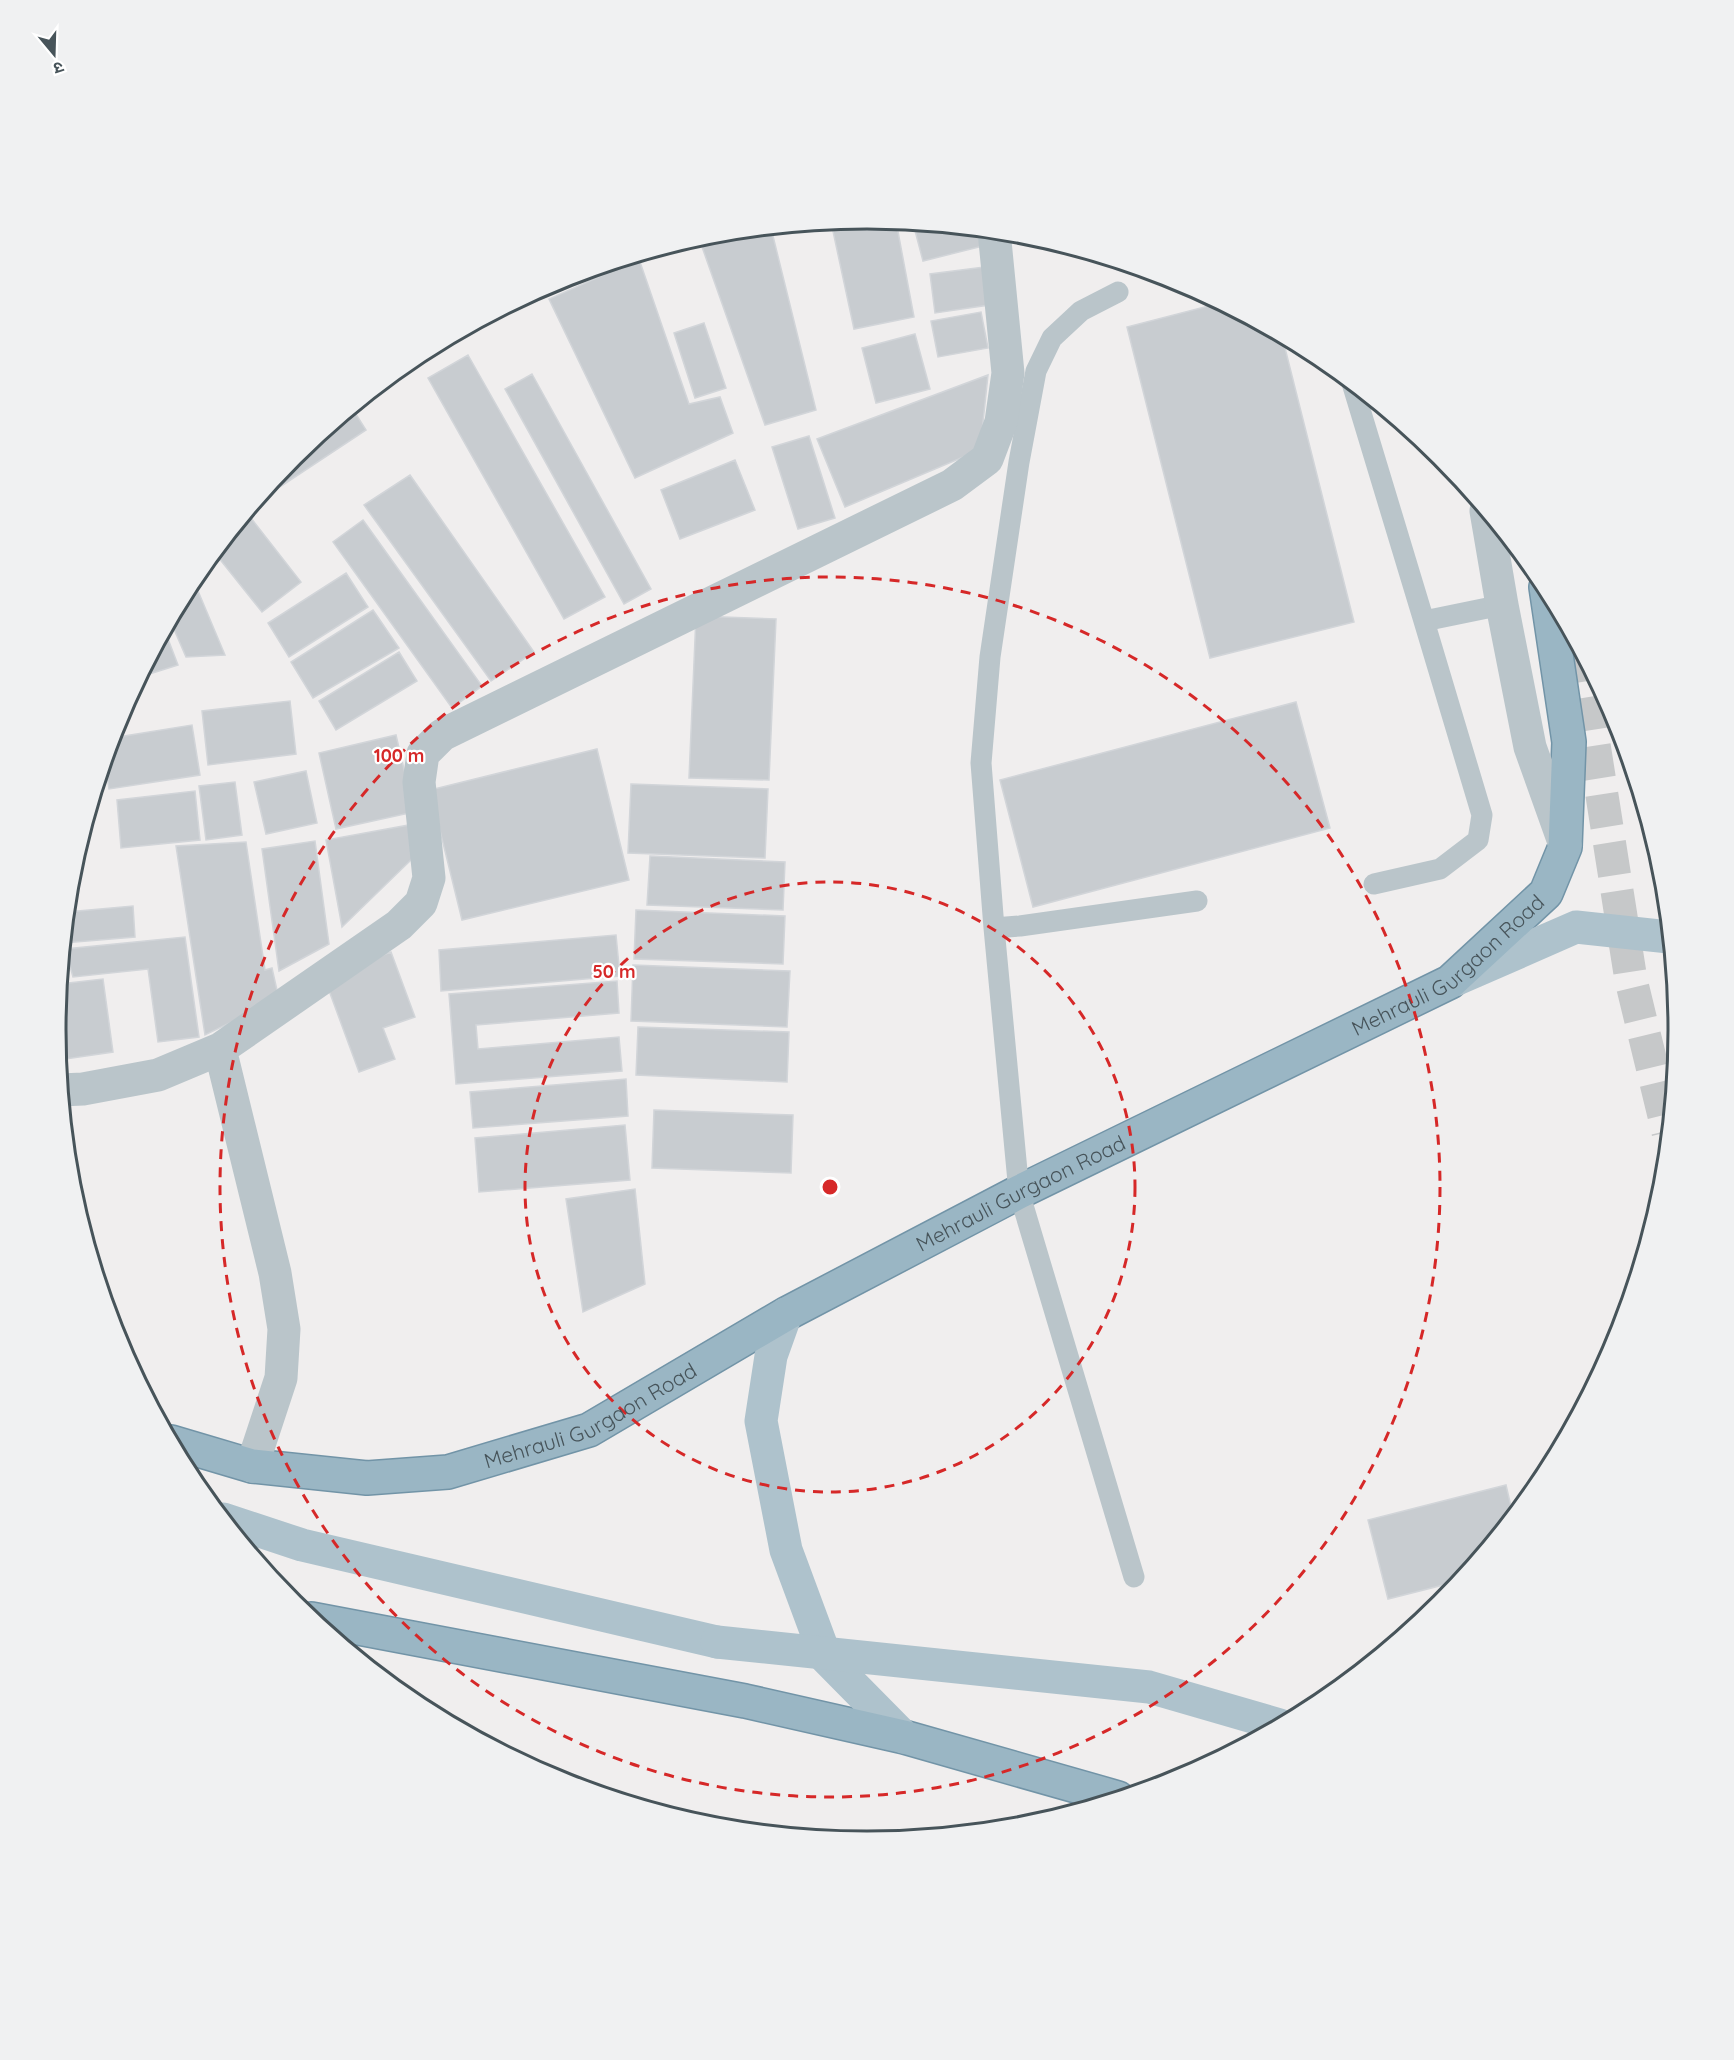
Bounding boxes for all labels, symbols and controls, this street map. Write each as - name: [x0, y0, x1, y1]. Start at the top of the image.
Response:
- north arrow: [24, 24, 84, 84]
- text: उ: [51, 57, 67, 79]
- text: 100 m: [374, 744, 424, 767]
- street label: Mehrauli Gurgaon Road: [1347, 889, 1549, 1041]
- text: 50 m: [592, 960, 636, 983]
- street label: Mehrauli Gurgaon Road: [911, 1129, 1130, 1257]
- centre of rings: [820, 1177, 840, 1197]
- street label: Mehrauli Gurgaon Road: [481, 1357, 701, 1474]

